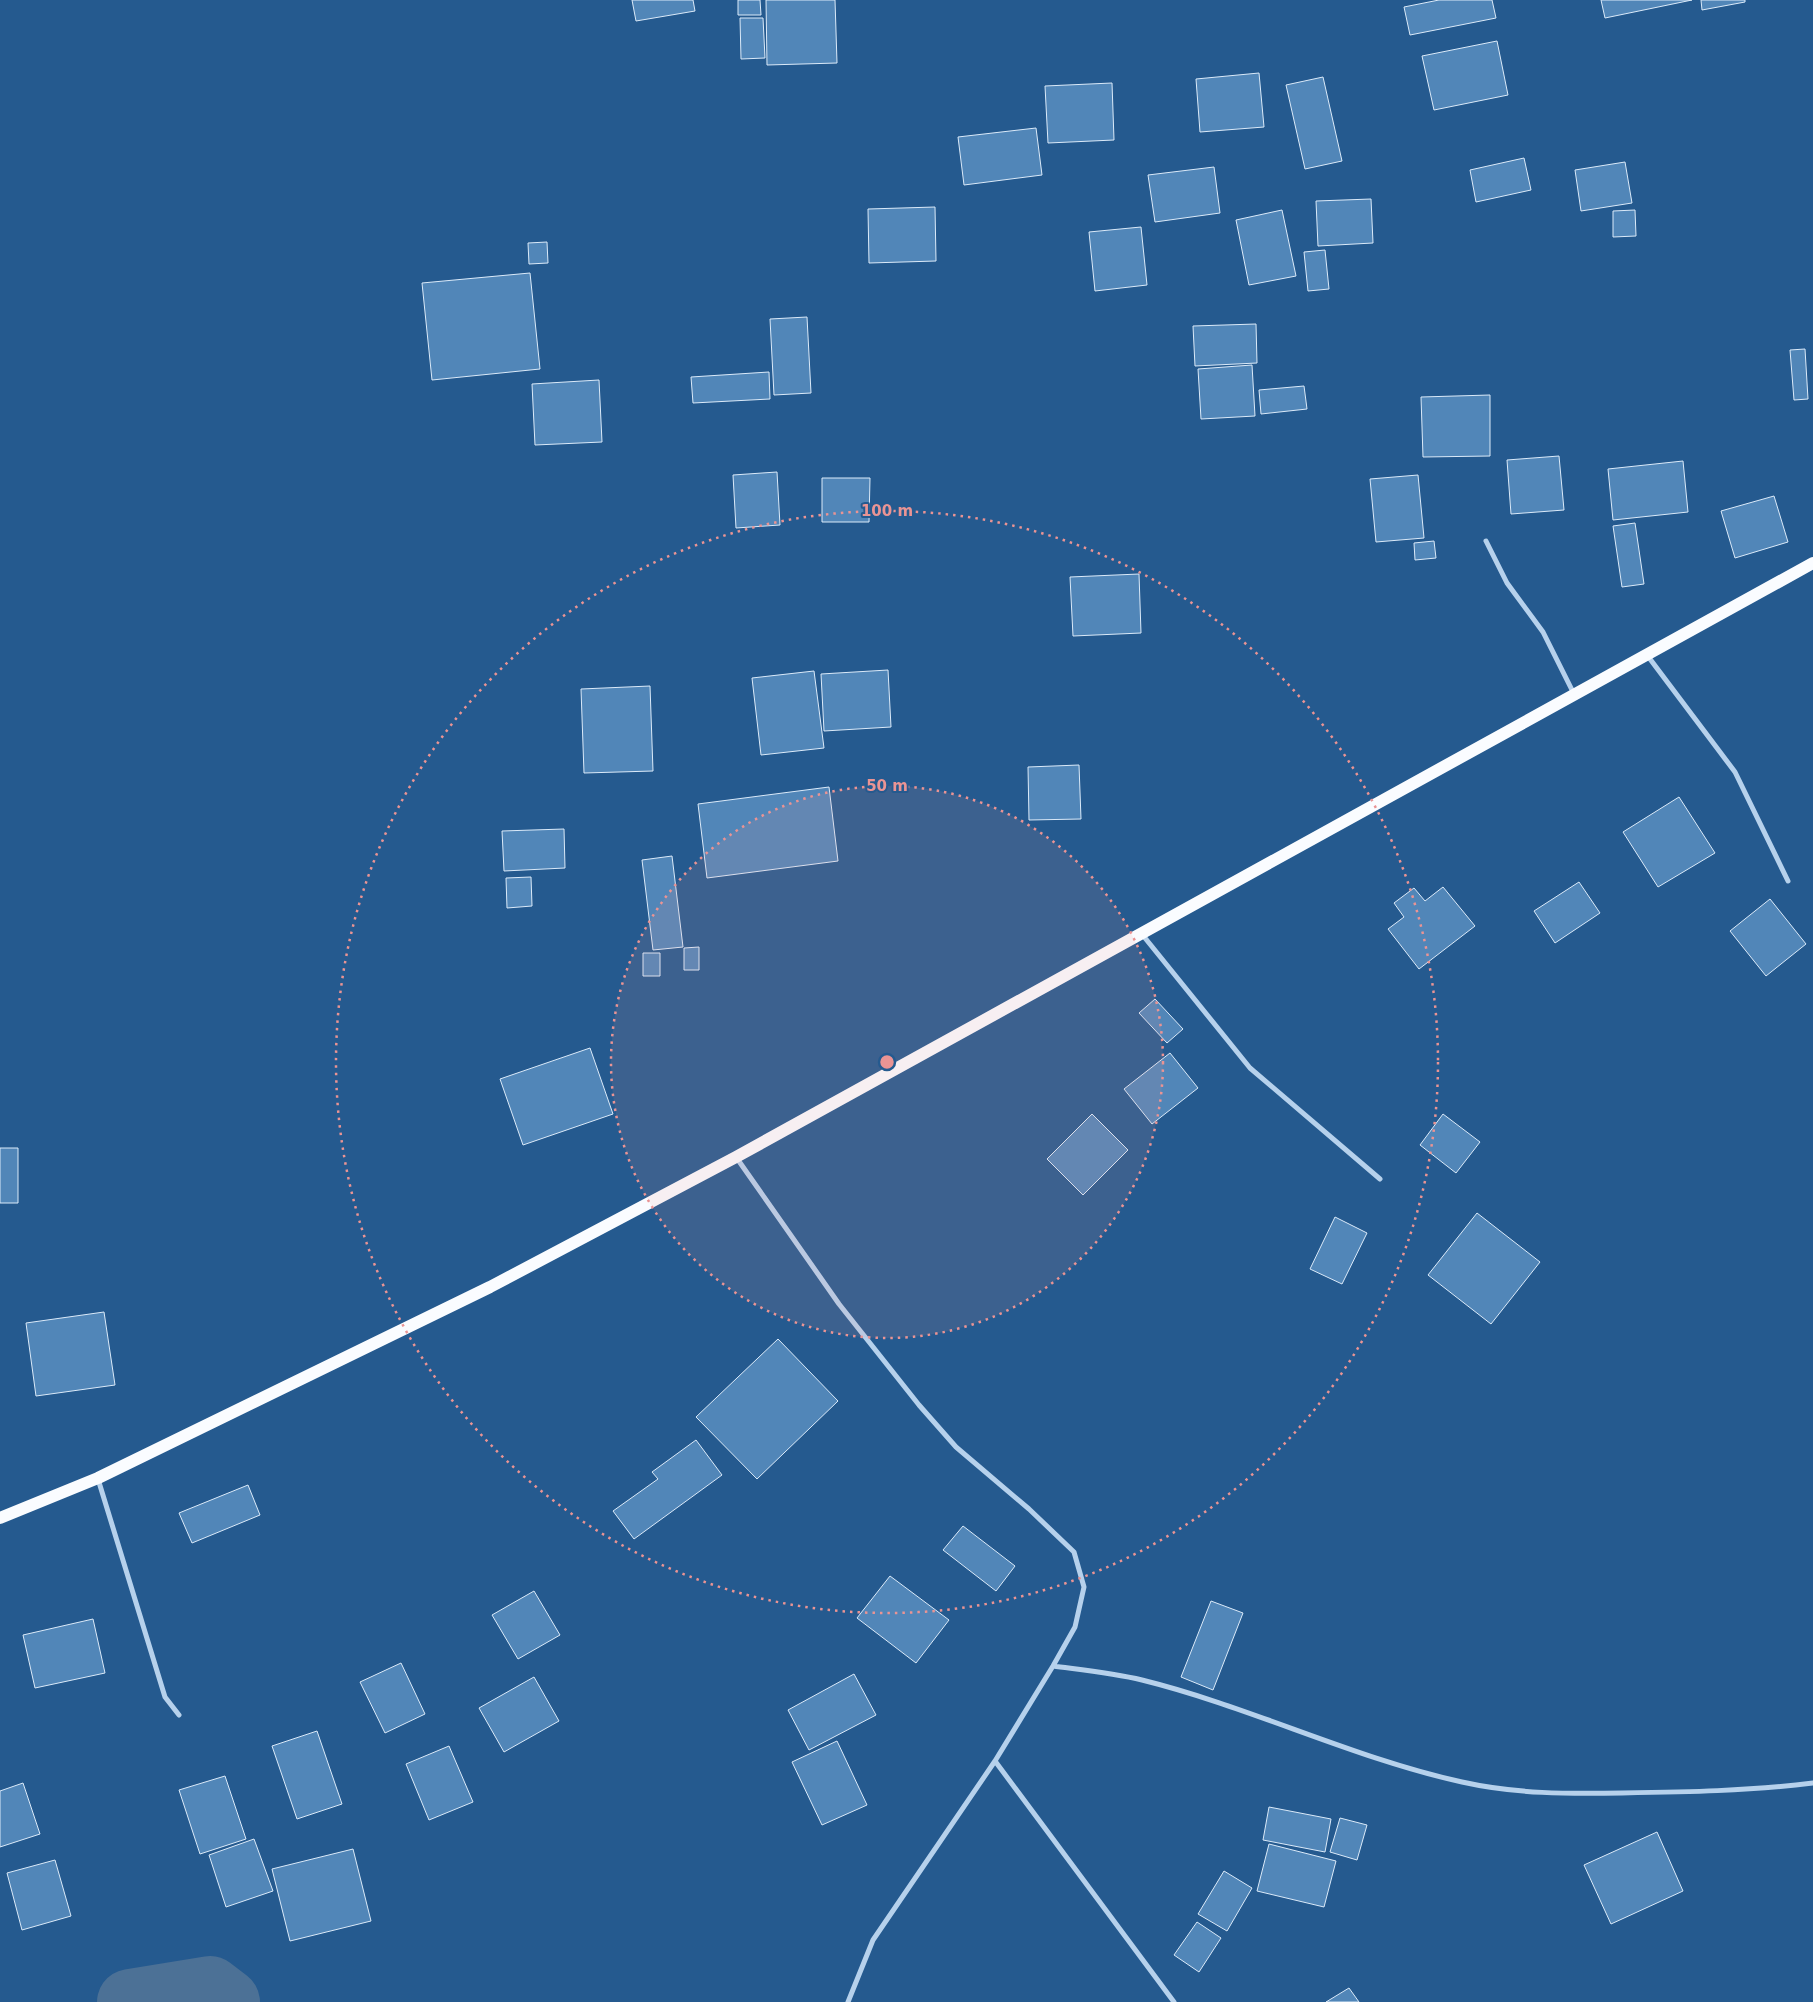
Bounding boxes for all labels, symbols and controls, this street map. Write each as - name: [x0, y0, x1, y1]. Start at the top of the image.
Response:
- text: 100 m: [861, 502, 913, 520]
- text: 50 m: [866, 777, 908, 795]
- centre of rings: [878, 1053, 896, 1071]

